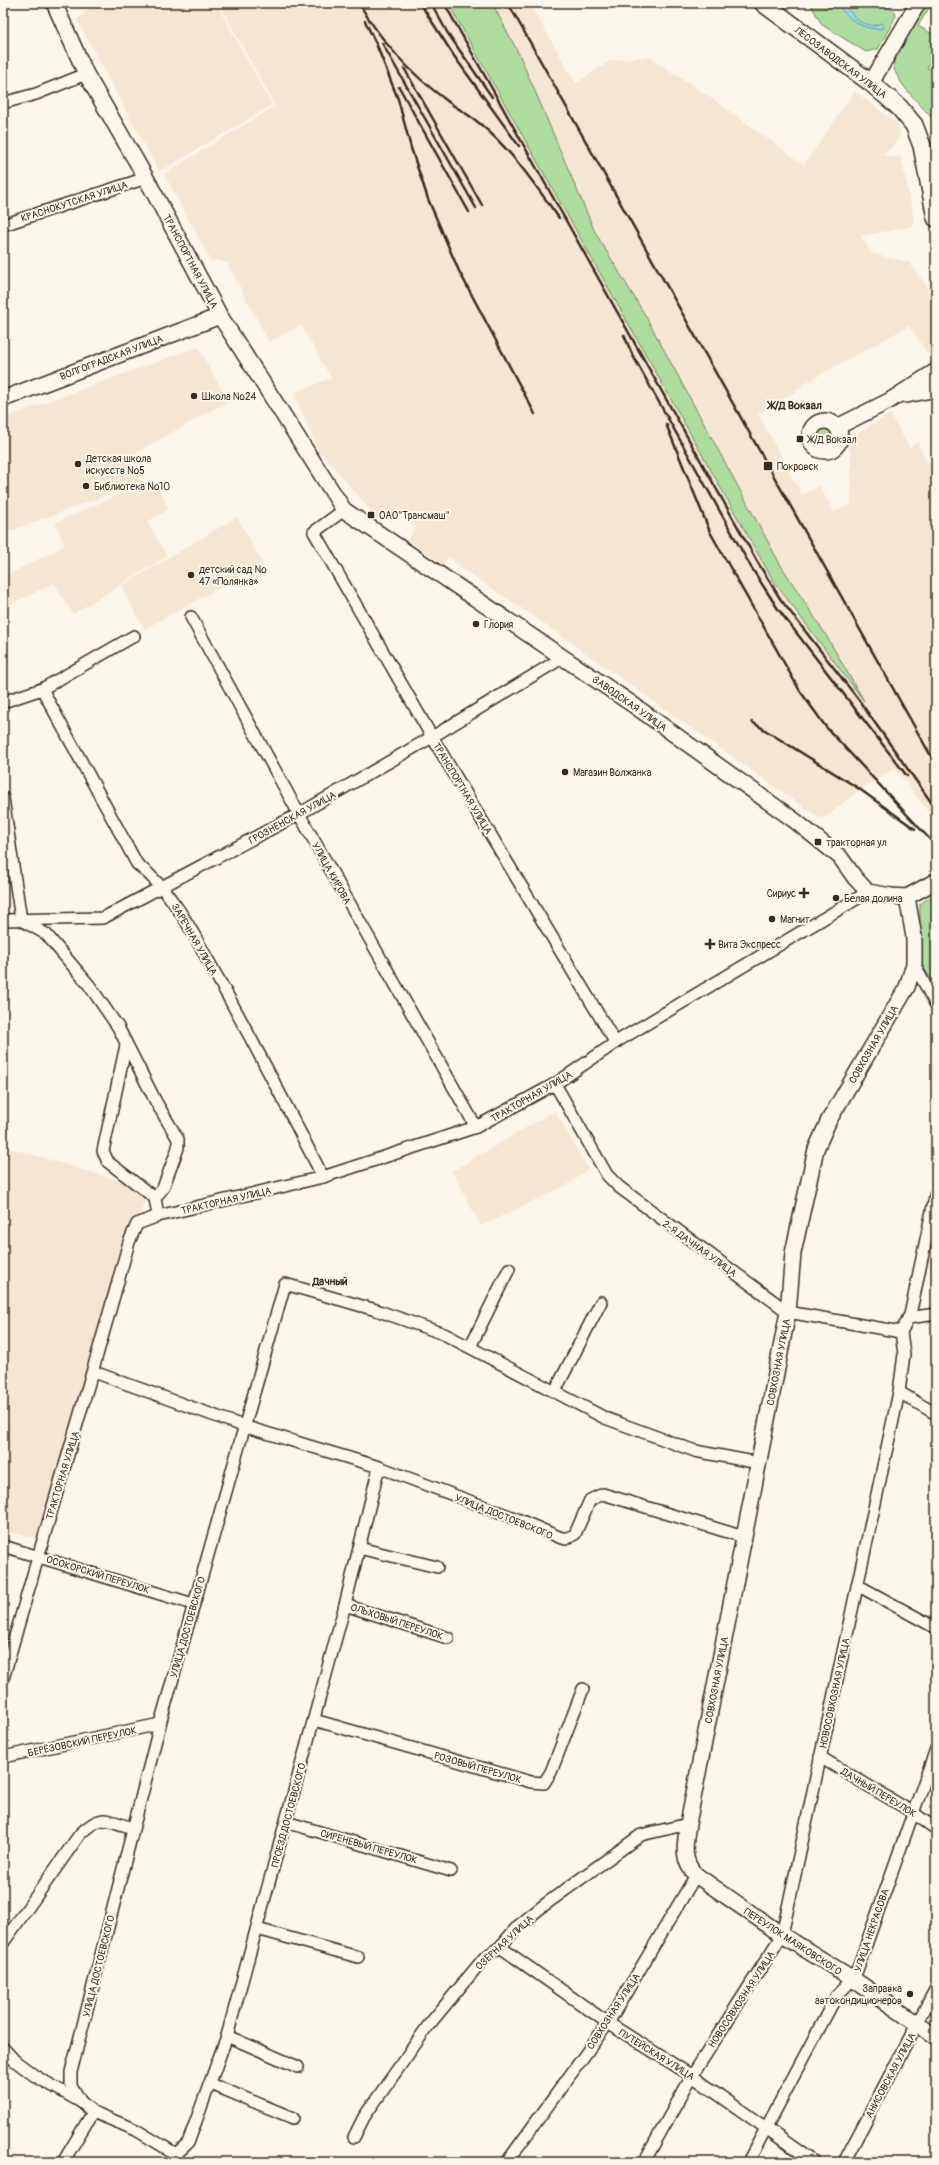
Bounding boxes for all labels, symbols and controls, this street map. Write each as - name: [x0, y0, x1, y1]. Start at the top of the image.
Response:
- street label: ЛЕСОЗАВОДСКАЯ УЛИЦА: [791, 24, 889, 102]
- street label: КРАСНОКУТСКАЯ УЛИЦА: [20, 179, 130, 225]
- street label: ТРАНСПОРТНАЯ УЛИЦА: [160, 212, 220, 311]
- street label: ВОЛГОГРАДСКАЯ УЛИЦА: [58, 333, 165, 383]
- marker: Школа №24: [189, 391, 199, 401]
- place label: Школа №24: [202, 391, 257, 403]
- district label: Ж/Д Вокзал: [766, 399, 822, 412]
- marker: Ж/Д Вокзал: [795, 434, 805, 444]
- place label: Ж/Д Вокзал: [806, 434, 857, 446]
- place label: Детская школа искусств №5: [85, 453, 152, 477]
- marker: Детская школа искусств №5: [73, 459, 83, 469]
- marker: Покровск: [762, 460, 774, 472]
- place label: Покровск: [777, 461, 819, 473]
- marker: Библиотека №10: [81, 481, 91, 491]
- place label: Библиотека №10: [94, 481, 170, 493]
- marker: ОАО"Трансмаш": [366, 510, 376, 520]
- place label: ОАО"Трансмаш": [379, 510, 450, 522]
- place label: детский сад № 47 «Полянка»: [199, 564, 267, 588]
- marker: детский сад № 47 «Полянка»: [186, 570, 196, 580]
- marker: Глория: [471, 619, 481, 629]
- place label: Глория: [484, 619, 514, 631]
- street label: ЗАВОДСКАЯ УЛИЦА: [590, 674, 670, 734]
- street label: ТРАНСПОРТНАЯ УЛИЦА: [430, 741, 495, 837]
- marker: Магазин Волжанка: [560, 767, 570, 777]
- place label: Магазин Волжанка: [573, 767, 652, 779]
- street label: ГРОЗНЕНСКАЯ УЛИЦА: [247, 789, 339, 847]
- marker: тракторная ул: [813, 837, 823, 847]
- place label: тракторная ул: [826, 837, 887, 849]
- street label: УЛИЦА КИРОВА: [309, 840, 353, 907]
- place label: Сириус: [767, 888, 796, 900]
- marker: Сириус: [799, 888, 809, 898]
- marker: Белая долина: [831, 893, 841, 903]
- place label: Белая долина: [844, 893, 903, 905]
- street label: ЗАРЕЧНАЯ УЛИЦА: [169, 901, 220, 978]
- marker: Магнит: [767, 914, 777, 924]
- place label: Магнит: [780, 914, 810, 926]
- marker: Вита Экспресс: [705, 939, 715, 949]
- place label: Вита Экспресс: [718, 939, 781, 951]
- street label: СОВХОЗНАЯ УЛИЦА: [847, 1003, 901, 1086]
- street label: ТРАКТОРНАЯ УЛИЦА: [489, 1068, 575, 1125]
- street label: ТРАКТОРНАЯ УЛИЦА: [180, 1185, 273, 1217]
- street label: 2-Я ДАЧНАЯ УЛИЦА: [660, 1218, 739, 1280]
- district label: Дачный: [311, 1275, 348, 1288]
- street label: СОВХОЗНАЯ УЛИЦА: [765, 1317, 793, 1407]
- street label: ТРАКТОРНАЯ УЛИЦА: [44, 1429, 82, 1521]
- street label: УЛИЦА ДОСТОЕВСКОГО: [453, 1492, 554, 1542]
- street label: ОСОКОРСКИЙ ПЕРЕУЛОК: [45, 1553, 151, 1596]
- street label: УЛИЦА ДОСТОЕВСКОГО: [168, 1575, 208, 1679]
- street label: ОЛЬХОВЫЙ ПЕРЕУЛОК: [349, 1600, 445, 1643]
- street label: СОВХОЗНАЯ УЛИЦА: [703, 1635, 731, 1725]
- street label: НОВОСОВХОЗНАЯ УЛИЦА: [817, 1636, 853, 1750]
- street label: БЕРЁЗОВСКИЙ ПЕРЕУЛОК: [26, 1724, 138, 1759]
- street label: РОЗОВЫЙ ПЕРЕУЛОК: [433, 1749, 523, 1786]
- street label: ПРОЕЗД ДОСТОЕВСКОГО: [269, 1762, 309, 1869]
- street label: ДАЧНЫЙ ПЕРЕУЛОК: [838, 1764, 919, 1820]
- street label: СИРЕНЕВЫЙ ПЕРЕУЛОК: [319, 1826, 419, 1867]
- street label: УЛИЦА НЕКРАСОВА: [852, 1887, 892, 1973]
- street label: ПЕРЕУЛОК МАЯКОВСКОГО: [741, 1906, 844, 1978]
- street label: ОЗЁРНАЯ УЛИЦА: [473, 1912, 537, 1973]
- street label: УЛИЦА ДОСТОЕВСКОГО: [81, 1914, 117, 2018]
- street label: НОВОСОВХОЗНАЯ УЛИЦА: [706, 1948, 778, 2050]
- street label: СОВХОЗНАЯ УЛИЦА: [585, 1971, 643, 2052]
- place label: Заправка автокондиционеров: [815, 1983, 902, 2007]
- marker: Заправка автокондиционеров: [905, 1989, 915, 1999]
- street label: ПУТЕЙСКАЯ УЛИЦА: [617, 2026, 697, 2083]
- street label: АНИСОВСКАЯ УЛИЦА: [863, 2030, 919, 2120]

